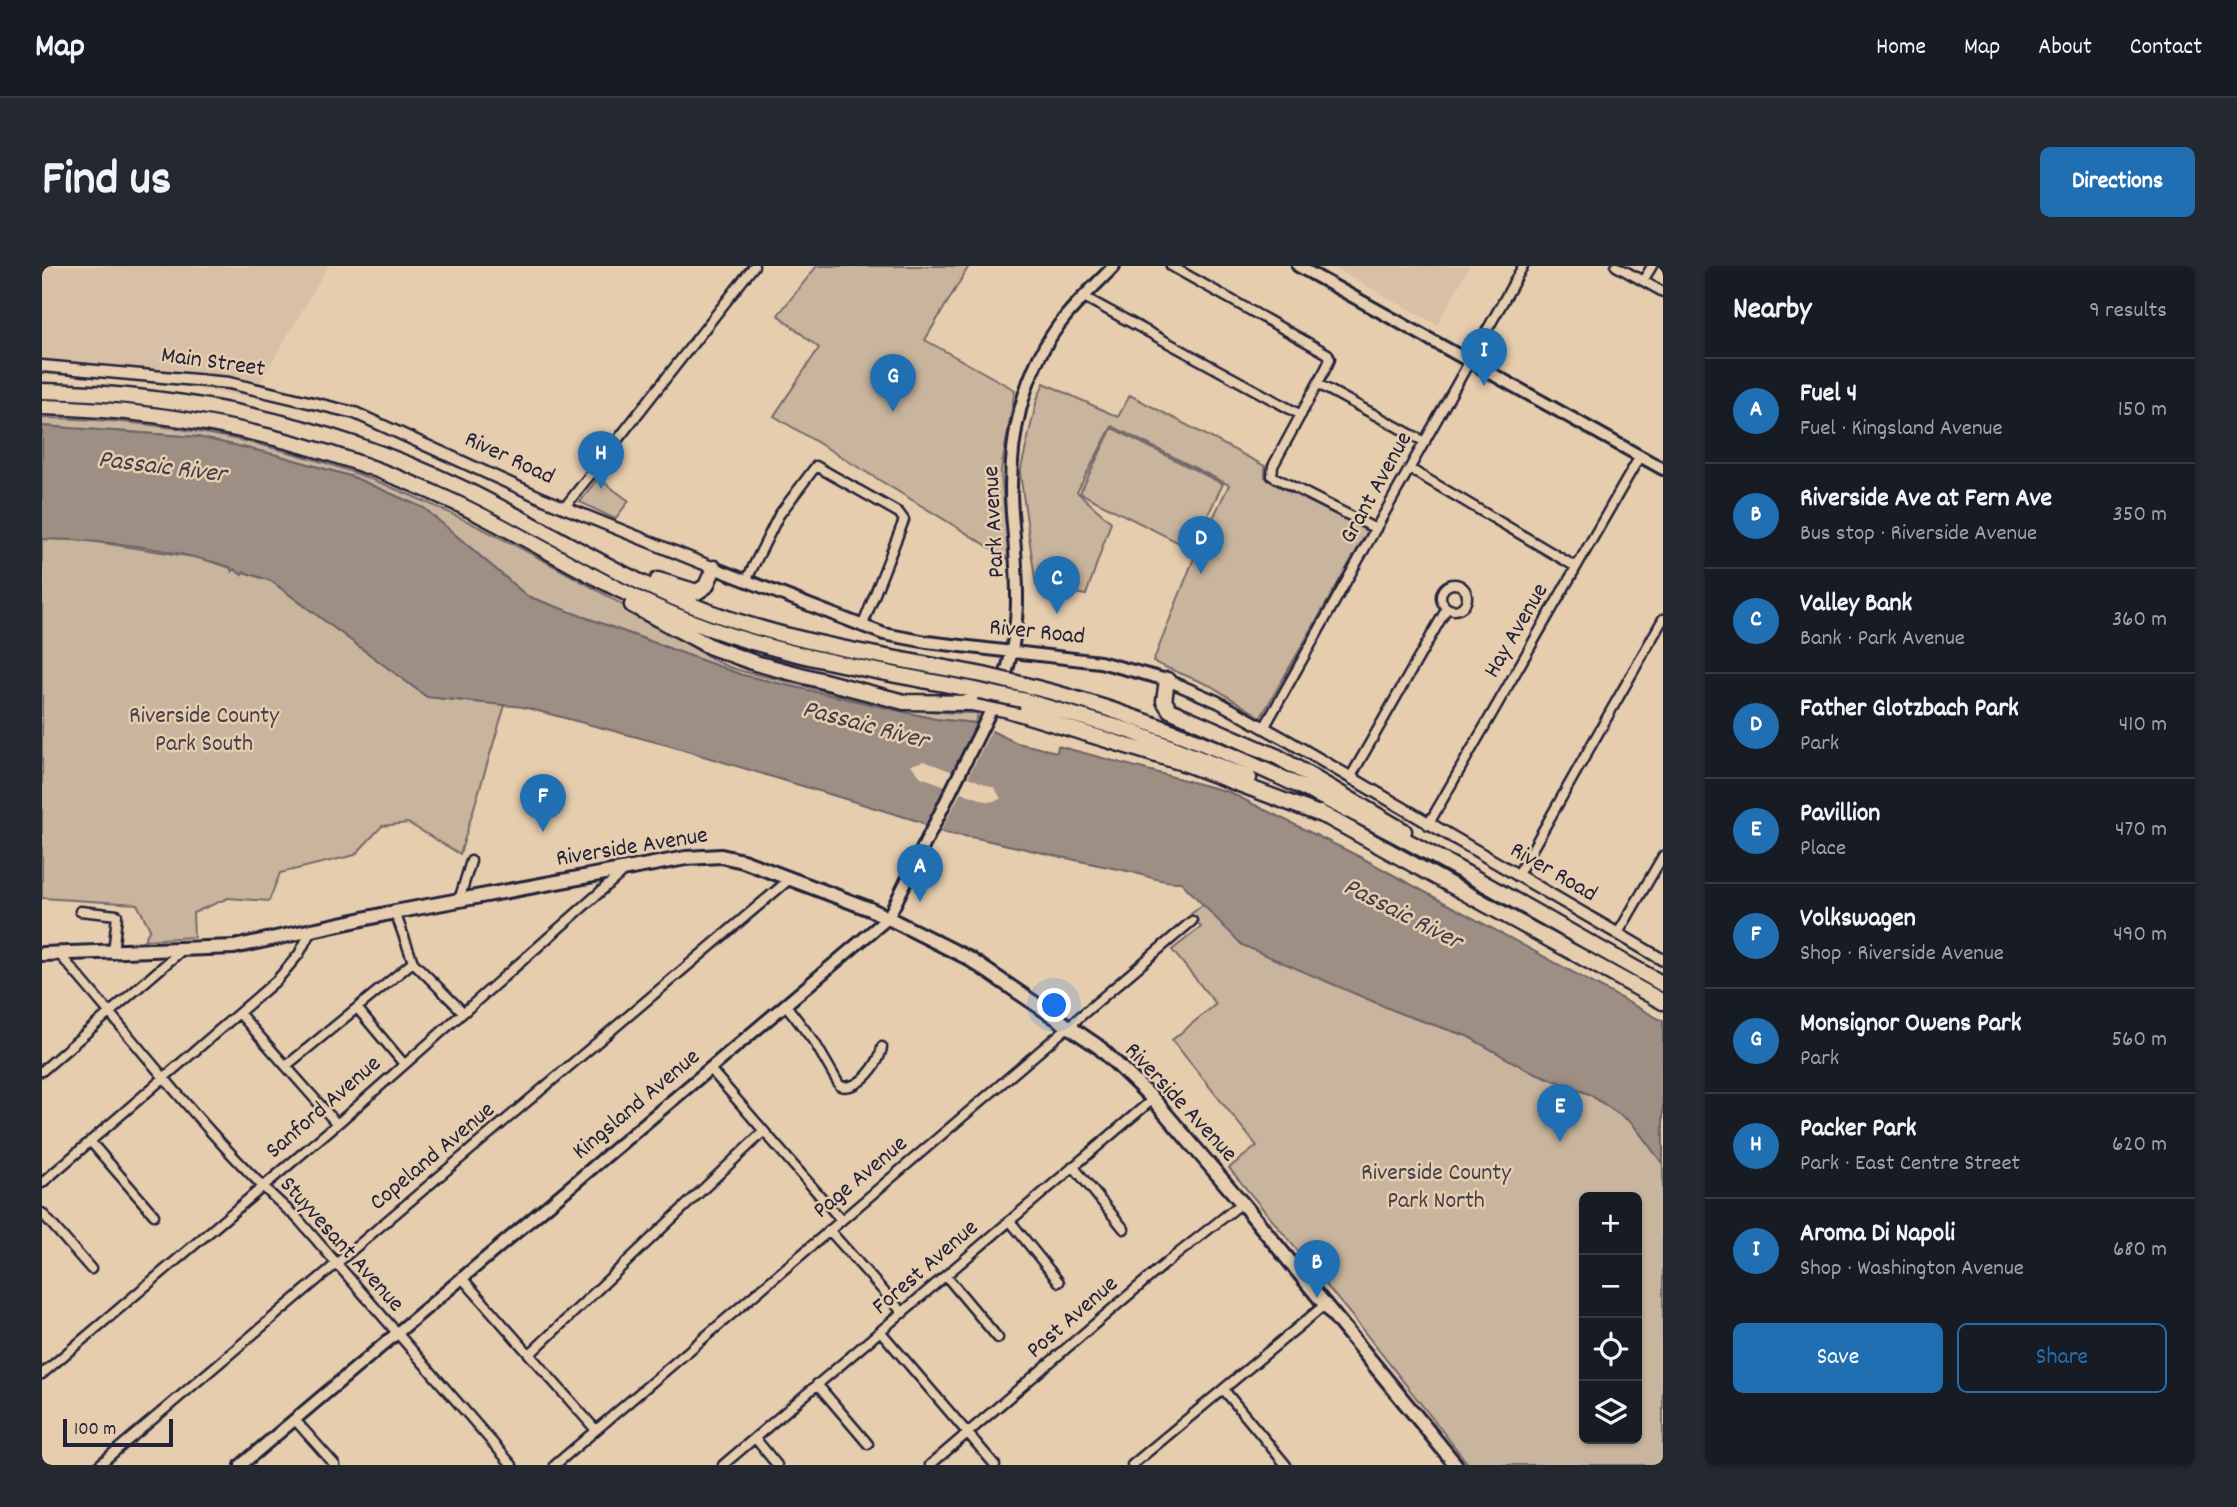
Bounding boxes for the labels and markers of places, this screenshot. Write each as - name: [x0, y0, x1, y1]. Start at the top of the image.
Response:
- pin: I: [1461, 328, 1507, 386]
- pin: G: [870, 354, 916, 412]
- pin: H: [578, 431, 624, 489]
- pin: D: [1178, 516, 1224, 574]
- pin: C: [1034, 556, 1080, 614]
- pin: F: [520, 774, 566, 832]
- pin: A: [897, 844, 943, 902]
- pin: E: [1537, 1084, 1583, 1142]
- pin: B: [1294, 1240, 1340, 1298]

